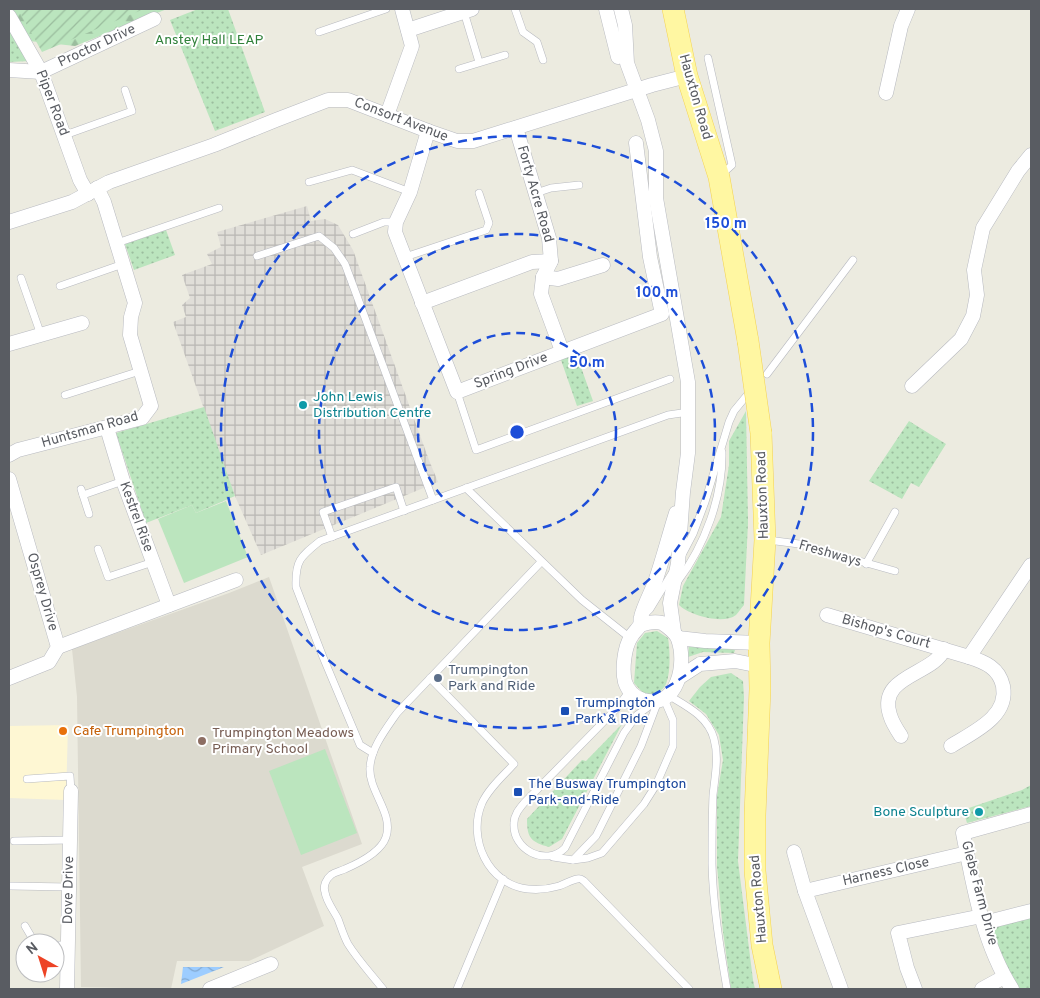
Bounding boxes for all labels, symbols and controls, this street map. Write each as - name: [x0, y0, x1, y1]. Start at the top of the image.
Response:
- street label: Proctor Drive: [56, 21, 138, 71]
- park label: Anstey Hall LEAP: [155, 32, 263, 49]
- street label: Hauxton Road: [675, 52, 715, 142]
- street label: Piper Road: [32, 68, 72, 138]
- street label: Consort Avenue: [352, 94, 450, 146]
- street label: Forty Acre Road: [513, 144, 557, 244]
- text: 150 m: [705, 215, 747, 234]
- text: 100 m: [636, 284, 678, 303]
- street label: Spring Drive: [472, 349, 550, 393]
- text: 50 m: [569, 354, 605, 373]
- place label: John Lewis Distribution Centre: [313, 389, 431, 422]
- marker: John Lewis Distribution Centre: [297, 399, 309, 411]
- street label: Huntsman Road: [39, 408, 141, 452]
- centre of rings: [508, 423, 526, 441]
- street label: Hauxton Road: [753, 451, 773, 539]
- street label: Kestrel Rise: [115, 479, 157, 555]
- street label: Freshways: [797, 537, 863, 571]
- street label: Osprey Drive: [23, 551, 61, 633]
- street label: Bishop's Court: [840, 611, 932, 653]
- place label: Trumpington Park and Ride: [448, 662, 535, 695]
- marker: Trumpington Park and Ride: [432, 672, 444, 684]
- place label: Trumpington Park & Ride: [575, 695, 655, 728]
- marker: Trumpington Park & Ride: [559, 705, 571, 717]
- place label: Cafe Trumpington: [73, 723, 184, 740]
- marker: Cafe Trumpington: [57, 725, 69, 737]
- place label: Trumpington Meadows Primary School: [212, 725, 354, 758]
- marker: Trumpington Meadows Primary School: [196, 735, 208, 747]
- place label: The Busway Trumpington Park-and-Ride: [528, 776, 686, 809]
- marker: The Busway Trumpington Park-and-Ride: [512, 786, 524, 798]
- place label: Bone Sculpture: [873, 804, 969, 821]
- marker: Bone Sculpture: [973, 806, 985, 818]
- street label: Glebe Farm Drive: [957, 839, 1001, 947]
- street label: Hauxton Road: [747, 854, 771, 944]
- street label: Harness Close: [841, 854, 931, 890]
- street label: Dove Drive: [60, 856, 78, 924]
- north arrow: [15, 933, 65, 983]
- text: N: [24, 939, 42, 959]

